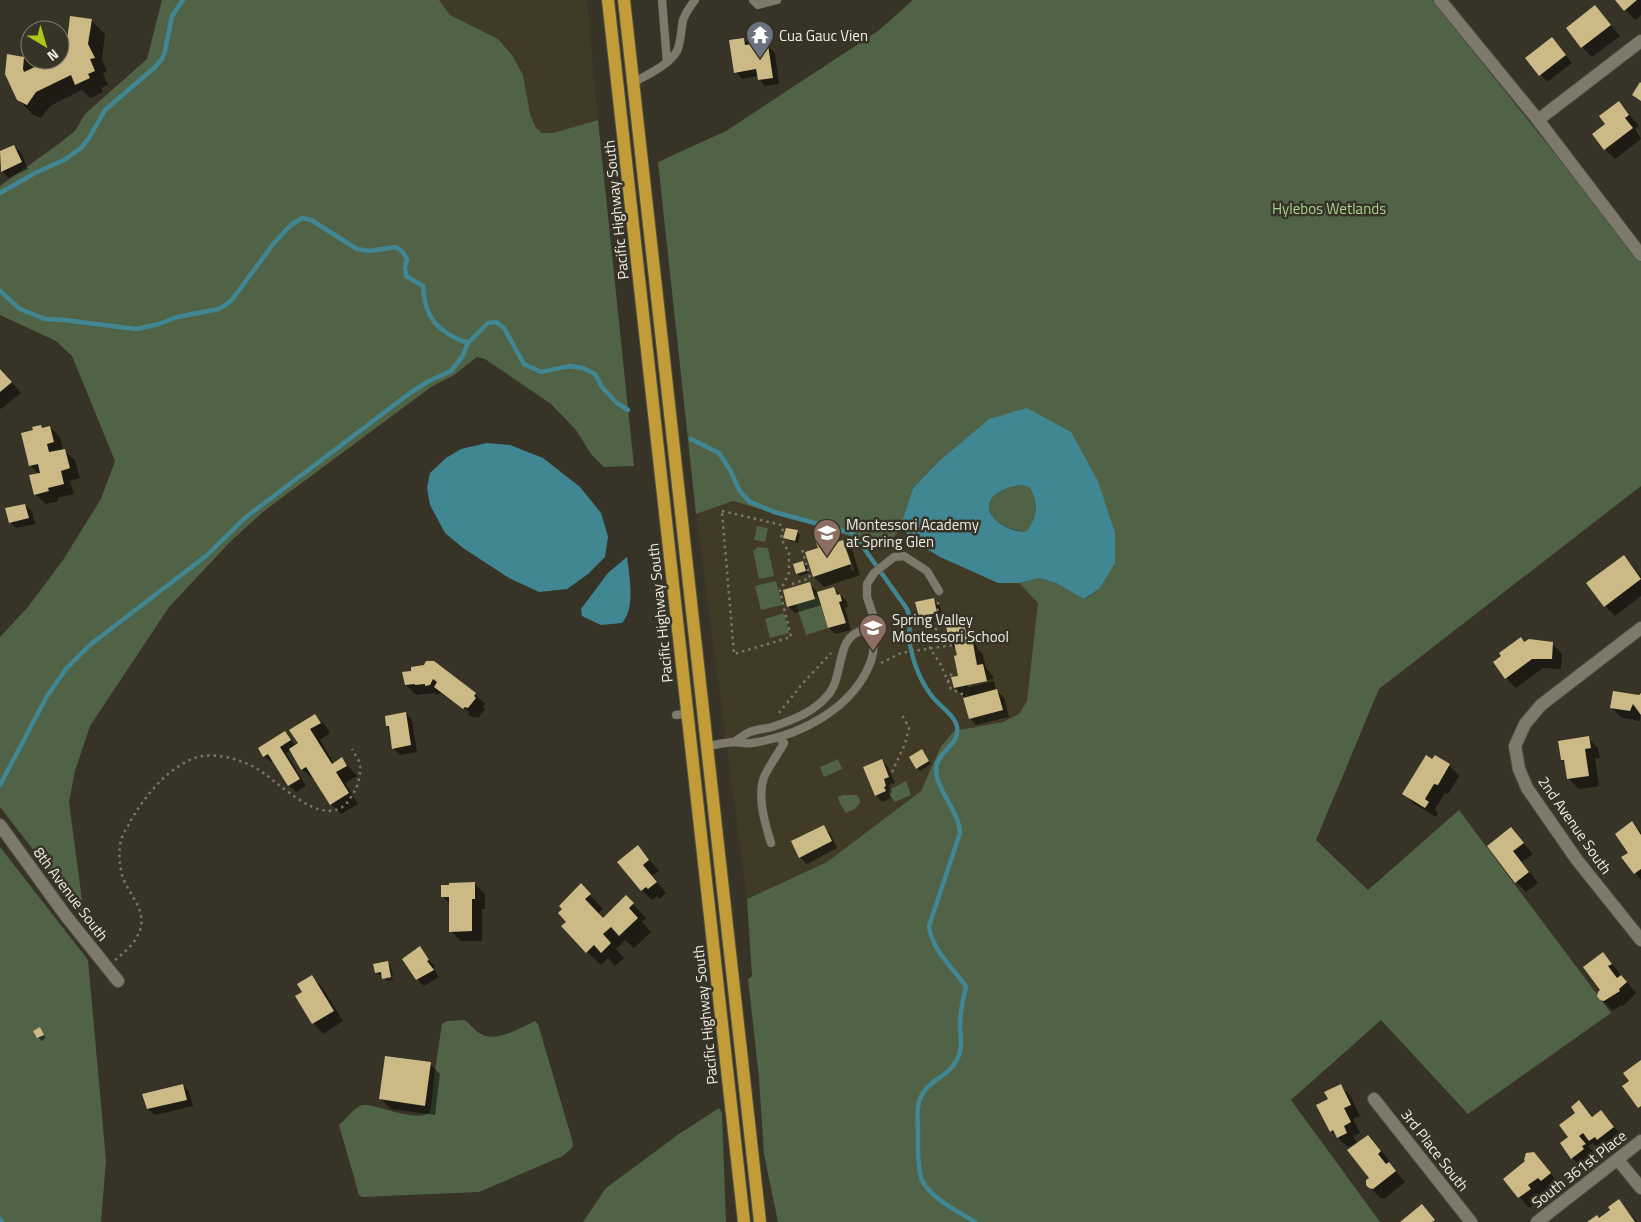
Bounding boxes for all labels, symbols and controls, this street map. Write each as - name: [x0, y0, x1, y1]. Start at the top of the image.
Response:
- north arrow: [20, 20, 70, 70]
- temple icon: Cua Gauc Vien: [745, 20, 775, 59]
- place label: Cua Gauc Vien: [779, 24, 868, 47]
- text: N: [43, 44, 64, 67]
- street label: Pacific Highway South: [597, 139, 635, 281]
- park label: Hylebos Wetlands: [1272, 197, 1386, 220]
- place label: Montessori Academy at Spring Glen: [846, 513, 979, 553]
- school or university icon: Montessori Academy at Spring Glen: [812, 518, 842, 557]
- street label: Pacific Highway South: [641, 542, 679, 684]
- place label: Spring Valley Montessori School: [892, 608, 1009, 648]
- school or university icon: Spring Valley Montessori School: [858, 613, 888, 652]
- street label: 2nd Avenue South: [1533, 771, 1617, 879]
- street label: 8th Avenue South: [28, 842, 114, 946]
- street label: Pacific Highway South: [686, 944, 724, 1086]
- street label: 3rd Place South: [1395, 1104, 1475, 1196]
- street label: South 361st Place: [1526, 1124, 1632, 1214]

